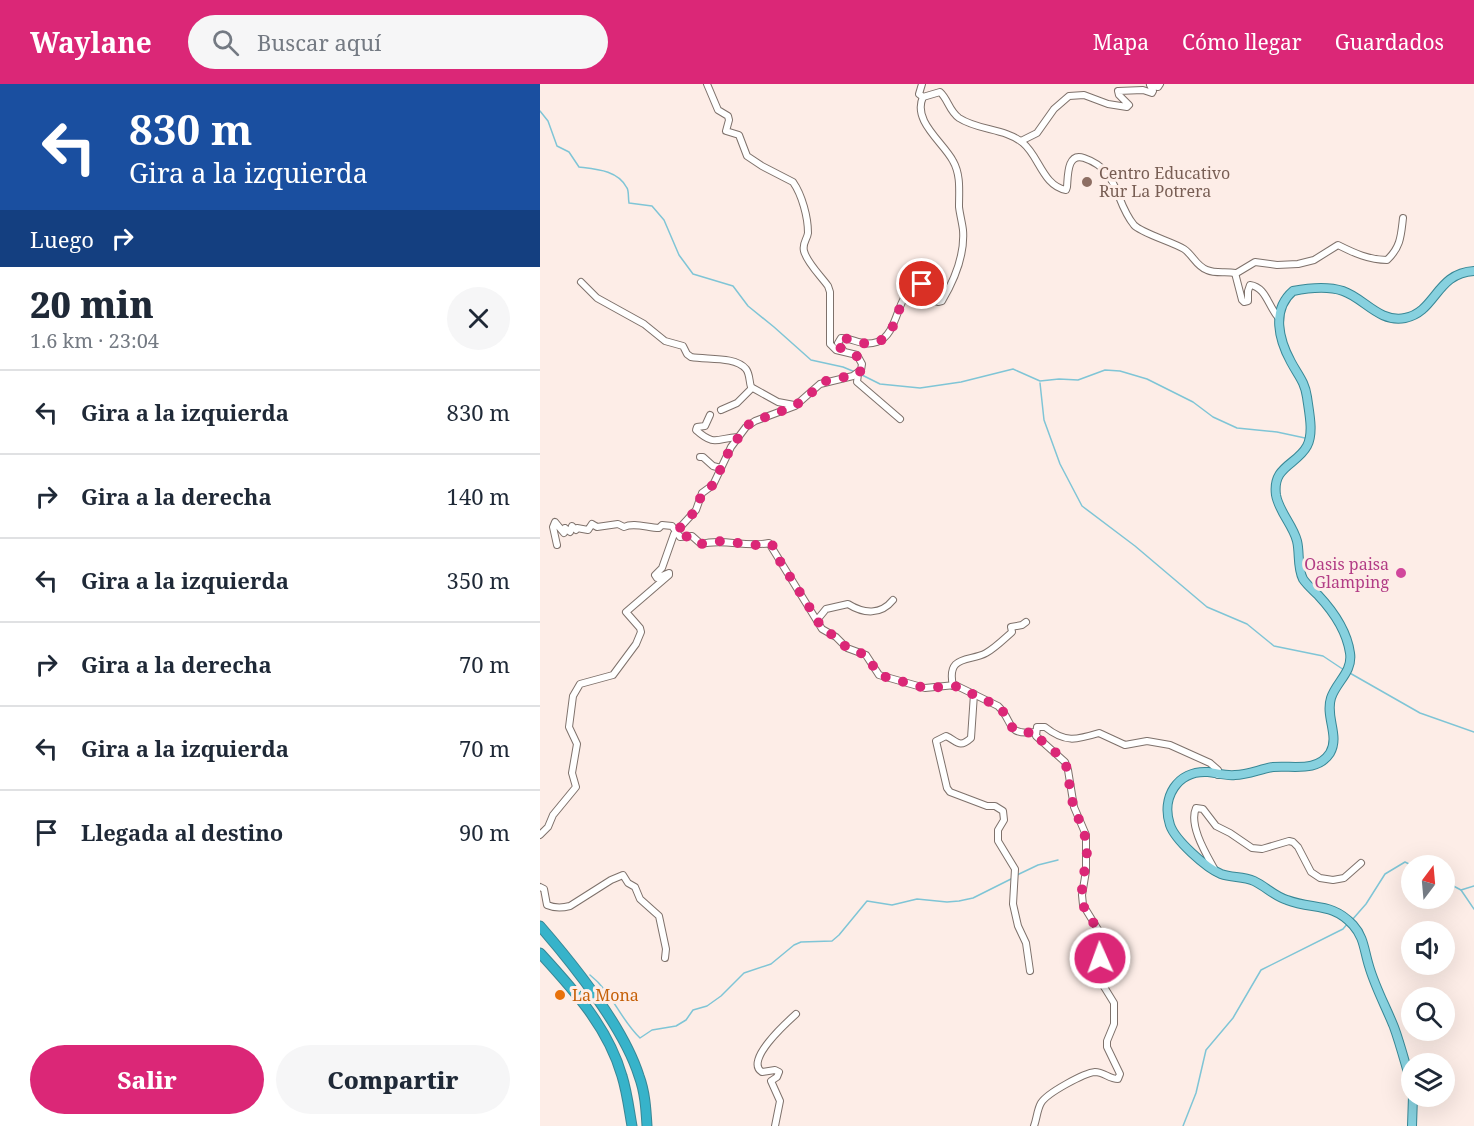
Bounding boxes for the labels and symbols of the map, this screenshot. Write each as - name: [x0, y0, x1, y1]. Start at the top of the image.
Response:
- place label: Centro Educativo Rur La Potrera: [1099, 162, 1230, 202]
- marker: Centro Educativo Rur La Potrera: [1080, 175, 1094, 189]
- pin: [896, 258, 947, 309]
- place label: Oasis paisa Glamping: [1304, 553, 1389, 593]
- marker: Oasis paisa Glamping: [1394, 566, 1408, 580]
- north arrow: [1401, 855, 1455, 909]
- position arrow: [1068, 926, 1132, 990]
- place label: La Mona: [572, 984, 639, 1006]
- marker: La Mona: [553, 988, 567, 1002]

